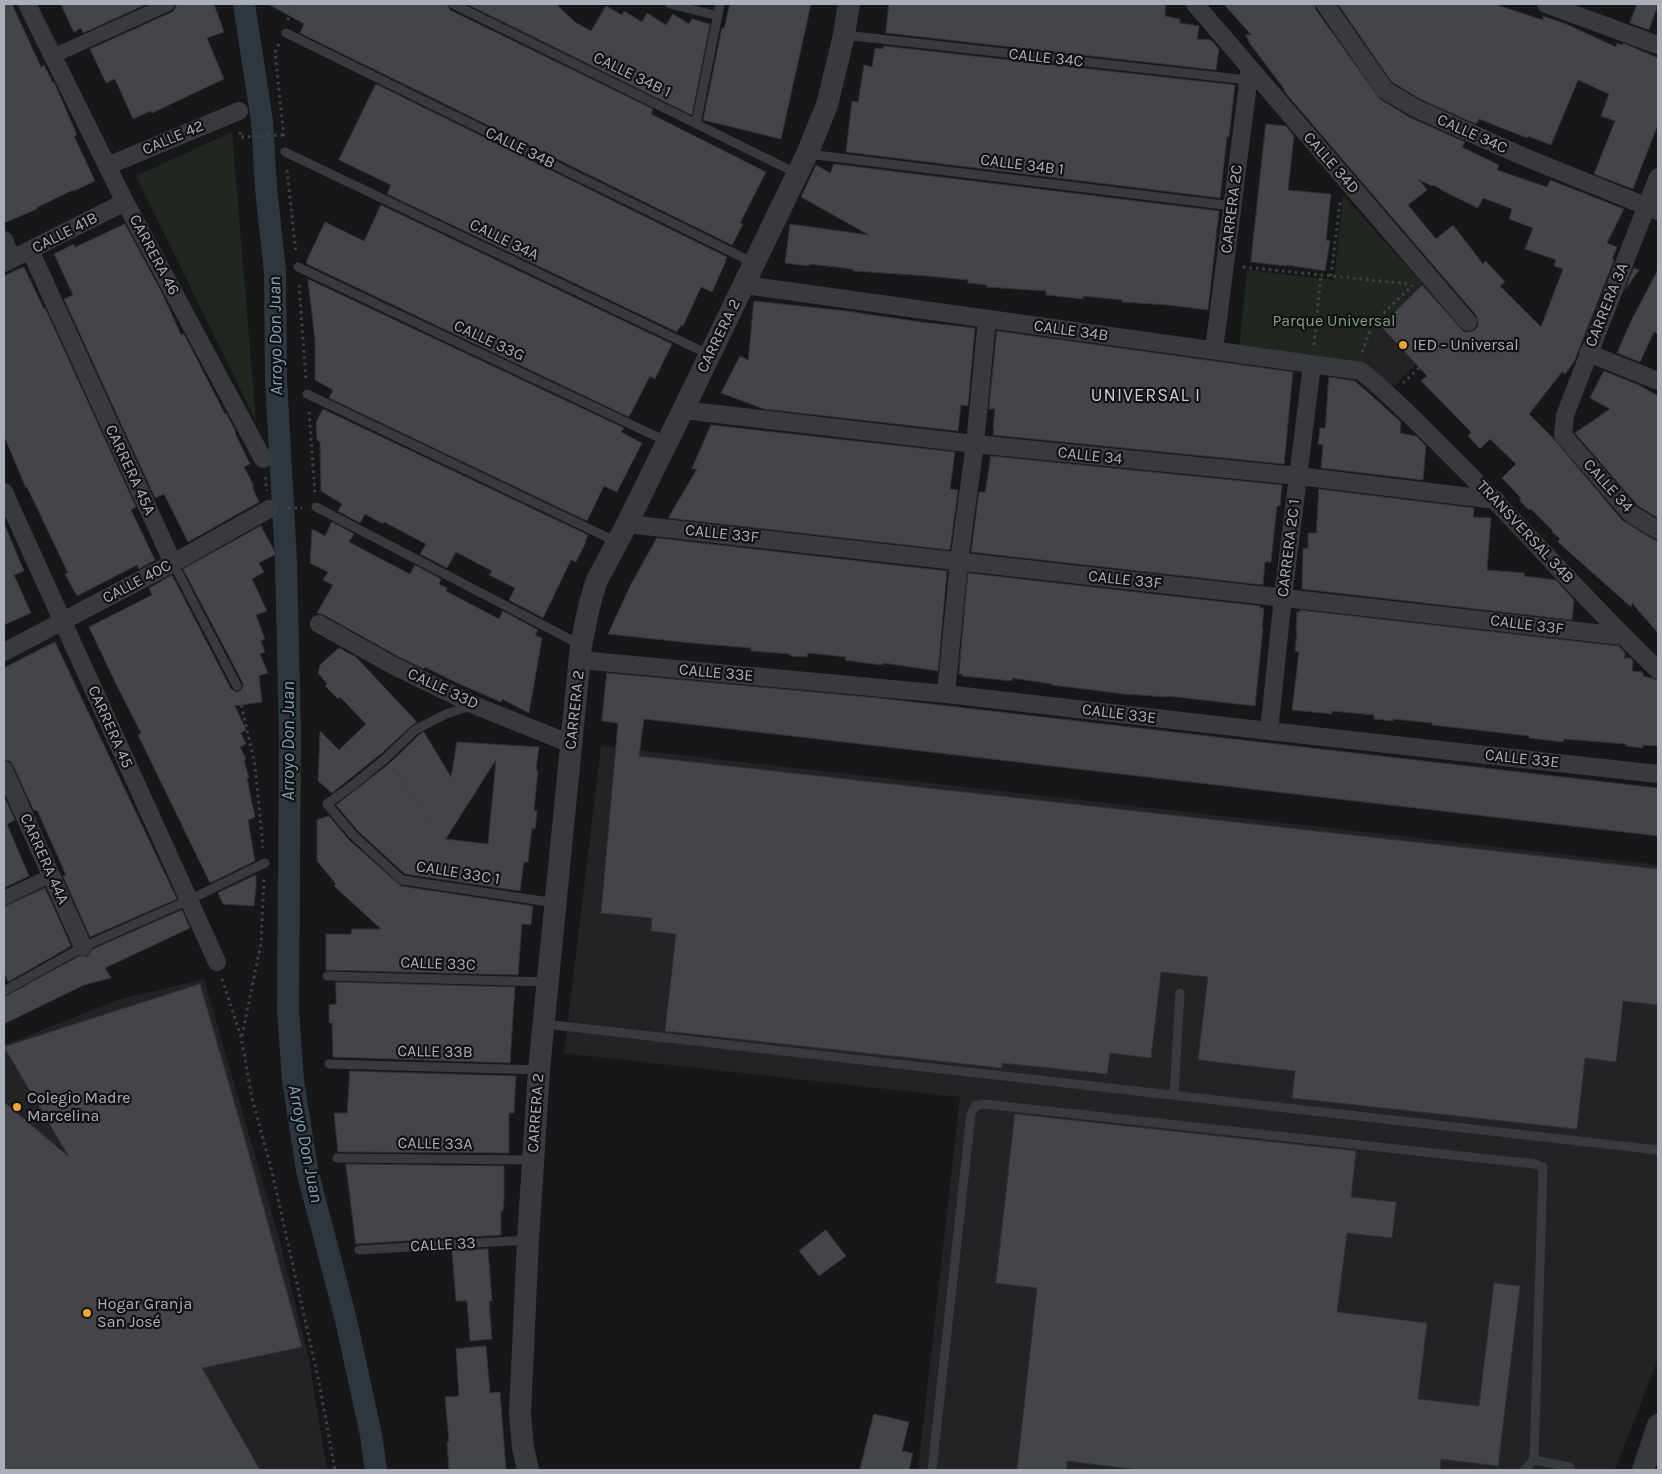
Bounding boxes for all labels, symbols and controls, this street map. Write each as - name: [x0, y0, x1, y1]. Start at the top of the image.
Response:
- street label: CALLE 34C: [1008, 45, 1084, 71]
- street label: CALLE 34B 1: [590, 48, 674, 102]
- street label: CALLE 34C: [1434, 110, 1510, 158]
- street label: CALLE 42: [139, 116, 207, 160]
- street label: CALLE 34B: [482, 123, 558, 173]
- street label: CALLE 34D: [1299, 128, 1363, 198]
- street label: CALLE 34B 1: [979, 150, 1065, 180]
- street label: CARRERA 2C: [1217, 163, 1247, 255]
- street label: CALLE 41B: [29, 208, 101, 258]
- street label: CARRERA 46: [125, 211, 183, 299]
- street label: CALLE 34A: [466, 215, 542, 265]
- street label: CARRERA 3A: [1581, 260, 1633, 350]
- water label: Arroyo Don Juan: [264, 276, 288, 396]
- street label: CARRERA 2: [693, 296, 745, 376]
- park label: Parque Universal: [1272, 311, 1396, 331]
- street label: CALLE 33G: [451, 316, 527, 366]
- street label: CALLE 34B: [1032, 316, 1110, 346]
- place label: IED - Universal: [1413, 335, 1519, 355]
- marker: IED - Universal: [1397, 339, 1409, 351]
- district label: UNIVERSAL I: [1089, 385, 1203, 407]
- street label: CARRERA 45A: [101, 422, 159, 518]
- street label: CALLE 34: [1057, 443, 1123, 469]
- street label: CALLE 34: [1579, 455, 1637, 517]
- street label: TRANSVERSAL 34B: [1472, 476, 1578, 588]
- street label: CARRERA 2C 1: [1273, 498, 1305, 598]
- street label: CALLE 33F: [684, 521, 760, 547]
- street label: CALLE 40C: [99, 556, 175, 608]
- street label: CALLE 33F: [1087, 567, 1163, 593]
- street label: CALLE 33F: [1489, 611, 1565, 639]
- street label: CALLE 33E: [678, 660, 754, 686]
- street label: CALLE 33D: [404, 664, 482, 714]
- street label: CARRERA 2: [561, 669, 589, 751]
- water label: Arroyo Don Juan: [278, 681, 300, 801]
- street label: CARRERA 45: [83, 683, 137, 771]
- street label: CALLE 33E: [1081, 700, 1157, 728]
- street label: CALLE 33E: [1484, 746, 1560, 772]
- street label: CARRERA 44A: [15, 811, 73, 907]
- street label: CALLE 33C 1: [415, 857, 501, 889]
- street label: CALLE 33C: [400, 953, 476, 975]
- street label: CALLE 33B: [397, 1042, 473, 1062]
- street label: CARRERA 2: [524, 1073, 548, 1153]
- water label: Arroyo Don Juan: [283, 1083, 327, 1205]
- place label: Colegio Madre Marcelina: [27, 1088, 130, 1126]
- marker: Colegio Madre Marcelina: [11, 1101, 23, 1113]
- street label: CALLE 33A: [397, 1134, 473, 1154]
- street label: CALLE 33: [410, 1234, 476, 1256]
- place label: Hogar Granja San José: [97, 1294, 192, 1332]
- marker: Hogar Granja San José: [81, 1307, 93, 1319]

